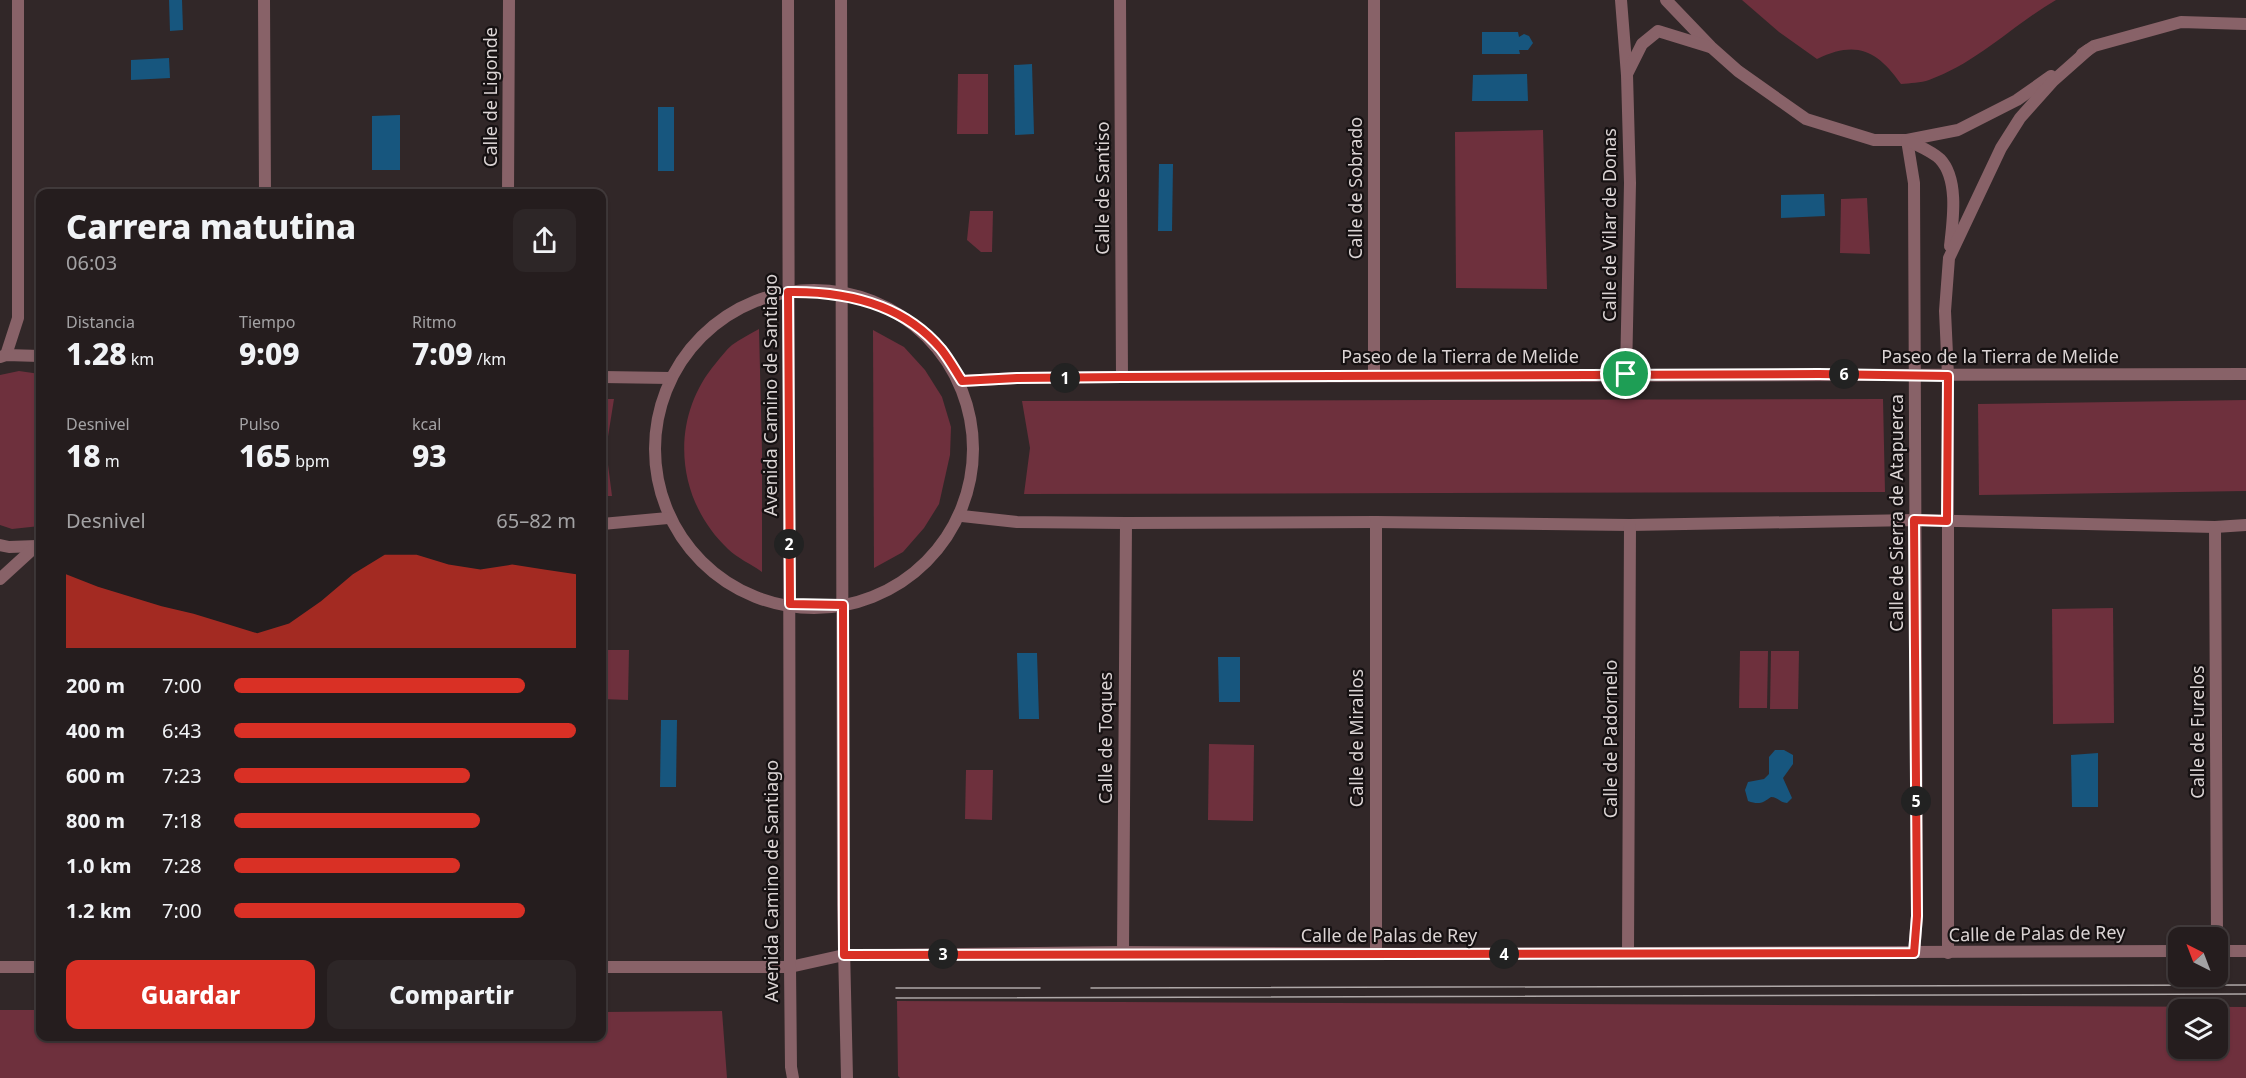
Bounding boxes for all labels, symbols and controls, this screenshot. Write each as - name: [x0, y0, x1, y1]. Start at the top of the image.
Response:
- street label: Calle de Ligonde: [478, 27, 502, 167]
- street label: Calle de Sobrado: [1343, 117, 1367, 259]
- street label: Calle de Santiso: [1090, 121, 1114, 255]
- street label: Calle de Vilar de Donas: [1597, 128, 1621, 322]
- text: Carrera matutina: [66, 204, 356, 249]
- button: share: [513, 209, 576, 272]
- text: 06:03: [66, 249, 117, 276]
- street label: Avenida Camino de Santiago: [758, 274, 782, 516]
- text: Distancia: [66, 311, 135, 333]
- text: Tiempo: [239, 311, 296, 333]
- text: Ritmo: [412, 311, 457, 333]
- text: 1.28: [66, 333, 127, 374]
- text: 9:09: [239, 333, 300, 374]
- text: 7:09: [412, 333, 473, 374]
- street label: Paseo de la Tierra de Melide: [1341, 344, 1579, 368]
- street label: Paseo de la Tierra de Melide: [1881, 344, 2119, 368]
- text: km: [127, 348, 154, 370]
- text: /km: [473, 348, 506, 370]
- pin: [1600, 348, 1651, 399]
- icon: arrive: [1609, 357, 1642, 390]
- pin: 6: [1829, 359, 1859, 389]
- pin: 1: [1050, 363, 1080, 393]
- text: 6: [1839, 363, 1849, 385]
- text: 1: [1060, 367, 1070, 389]
- street label: Calle de Sierra de Atapuerca: [1884, 394, 1908, 632]
- text: Desnivel: [66, 413, 130, 435]
- text: Pulso: [239, 413, 280, 435]
- text: kcal: [412, 413, 441, 435]
- text: 18: [66, 435, 101, 476]
- text: 165: [239, 435, 291, 476]
- text: 93: [412, 435, 447, 476]
- text: m: [101, 450, 120, 472]
- text: bpm: [291, 450, 330, 472]
- text: Desnivel: [66, 507, 146, 534]
- text: 65–82 m: [496, 507, 576, 534]
- pin: 2: [774, 529, 804, 559]
- text: 2: [784, 533, 794, 555]
- street label: Calle de Padornelo: [1598, 660, 1622, 818]
- street label: Calle de Furelos: [2185, 665, 2209, 799]
- street label: Calle de Mirallos: [1344, 669, 1368, 807]
- text: 200 m: [66, 672, 125, 699]
- text: 7:00: [162, 672, 202, 699]
- street label: Calle de Toques: [1093, 672, 1117, 804]
- text: 400 m: [66, 717, 125, 744]
- text: 6:43: [162, 717, 202, 744]
- street label: Avenida Camino de Santiago: [759, 760, 783, 1002]
- text: 600 m: [66, 762, 125, 789]
- text: 7:23: [162, 762, 202, 789]
- pin: 5: [1901, 786, 1931, 816]
- text: 5: [1911, 790, 1921, 812]
- text: 800 m: [66, 807, 125, 834]
- text: 7:18: [162, 807, 202, 834]
- text: 1.0 km: [66, 852, 132, 879]
- text: 7:28: [162, 852, 202, 879]
- text: 1.2 km: [66, 897, 132, 924]
- text: 7:00: [162, 897, 202, 924]
- street label: Calle de Palas de Rey: [1948, 919, 2126, 947]
- street label: Calle de Palas de Rey: [1301, 923, 1478, 947]
- north arrow: [2168, 927, 2228, 987]
- map controls: [2168, 927, 2228, 1059]
- pin: 3: [928, 939, 958, 969]
- pin: 4: [1489, 939, 1519, 969]
- text: 3: [938, 943, 948, 965]
- text: 4: [1499, 943, 1509, 965]
- button: Guardar: [66, 960, 315, 1029]
- button: Compartir: [327, 960, 576, 1029]
- button: layers: [2168, 999, 2228, 1059]

